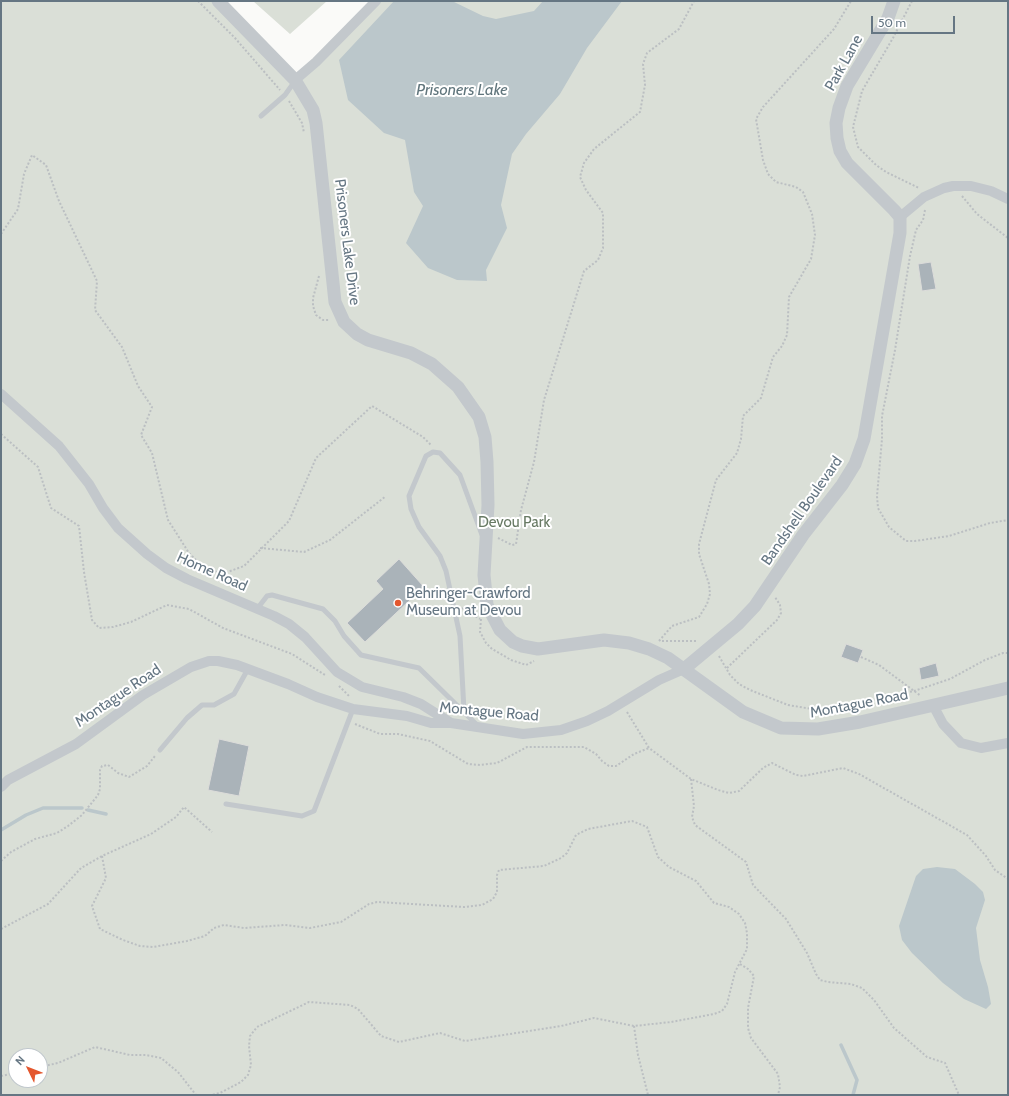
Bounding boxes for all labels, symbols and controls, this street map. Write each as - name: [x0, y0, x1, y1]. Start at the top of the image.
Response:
- scale bar: [873, 8, 957, 34]
- text: 50 m: [878, 15, 906, 30]
- street label: Park Lane: [821, 32, 867, 94]
- water label: Prisoners Lake: [416, 80, 508, 100]
- street label: Prisoners Lake Drive: [330, 178, 364, 306]
- street label: Bandshell Boulevard: [758, 453, 846, 569]
- park label: Devou Park: [478, 514, 550, 532]
- street label: Home Road: [174, 548, 250, 596]
- place label: Behringer-Crawford Museum at Devou: [406, 585, 531, 620]
- marker: Behringer-Crawford Museum at Devou: [393, 598, 403, 608]
- street label: Montague Road: [72, 661, 164, 731]
- street label: Montague Road: [808, 686, 910, 722]
- street label: Montague Road: [439, 699, 539, 725]
- north arrow: [8, 1048, 48, 1088]
- text: N: [12, 1053, 28, 1068]

